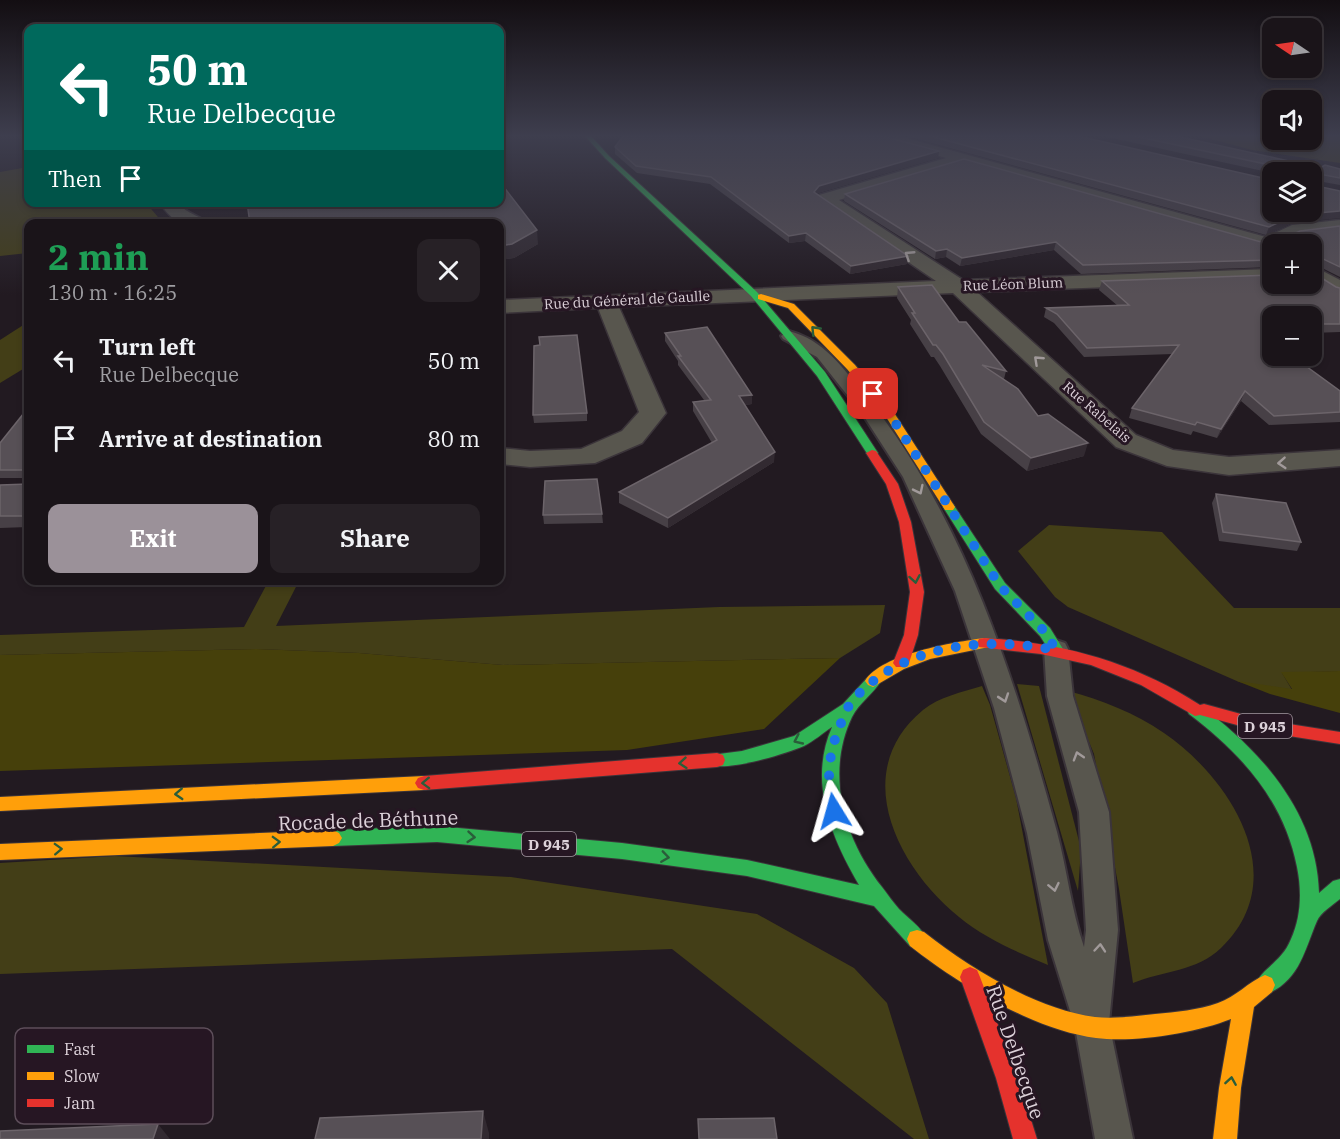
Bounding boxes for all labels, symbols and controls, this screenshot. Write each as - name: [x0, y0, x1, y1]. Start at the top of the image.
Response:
- north arrow: [1262, 18, 1322, 78]
- map controls: [1262, 18, 1322, 366]
- text: 50 m: [147, 42, 248, 97]
- icon: left: [48, 48, 126, 126]
- button: sound: [1262, 90, 1322, 150]
- text: Rue Delbecque: [147, 95, 336, 130]
- icon: arrive: [114, 162, 147, 195]
- button: layers: [1262, 162, 1322, 222]
- text: Then: [48, 164, 102, 193]
- text: 2 min: [48, 233, 149, 280]
- button: +: [1262, 234, 1322, 294]
- button: close: [417, 239, 480, 302]
- one-way arrow: [905, 251, 916, 262]
- street label: Rue Léon Blum: [963, 273, 1063, 295]
- text: 130 m · 16:25: [48, 279, 177, 306]
- street label: Rue du Général de Gaulle: [544, 287, 710, 313]
- button: −: [1262, 306, 1322, 366]
- one-way arrow: [812, 326, 823, 337]
- text: Turn left: [99, 332, 195, 361]
- icon: left: [48, 344, 81, 377]
- text: 50 m: [428, 346, 480, 375]
- one-way arrow: [1035, 356, 1045, 367]
- text: Rue Delbecque: [99, 361, 239, 388]
- pin: [847, 368, 898, 419]
- icon: arrive: [856, 377, 889, 410]
- street label: Rue Rabelais: [1059, 377, 1135, 447]
- icon: arrive: [48, 422, 81, 455]
- text: Arrive at destination: [99, 424, 322, 453]
- text: 80 m: [428, 424, 480, 453]
- one-way arrow: [1277, 456, 1286, 469]
- one-way arrow: [911, 483, 923, 494]
- button: Exit: [48, 504, 258, 573]
- button: Share: [270, 504, 480, 573]
- one-way arrow: [908, 574, 921, 584]
- one-way arrow: [996, 692, 1009, 703]
- road number: D 945: [1238, 714, 1292, 738]
- one-way arrow: [794, 733, 805, 745]
- one-way arrow: [1073, 751, 1085, 762]
- one-way arrow: [679, 756, 688, 769]
- one-way arrow: [422, 776, 431, 789]
- position arrow: [802, 779, 866, 843]
- one-way arrow: [175, 787, 184, 800]
- street label: Rocade de Béthune: [277, 803, 459, 837]
- one-way arrow: [466, 830, 475, 843]
- road number: D 945: [522, 832, 576, 856]
- one-way arrow: [272, 836, 281, 849]
- one-way arrow: [54, 843, 63, 856]
- one-way arrow: [660, 850, 670, 862]
- one-way arrow: [1047, 881, 1060, 891]
- one-way arrow: [1093, 943, 1106, 952]
- street label: Rue Delbecque: [980, 981, 1052, 1123]
- legend: [15, 1028, 213, 1124]
- text: Fast: [64, 1039, 96, 1059]
- text: Slow: [64, 1066, 100, 1086]
- one-way arrow: [1225, 1076, 1237, 1085]
- text: Jam: [64, 1093, 95, 1113]

